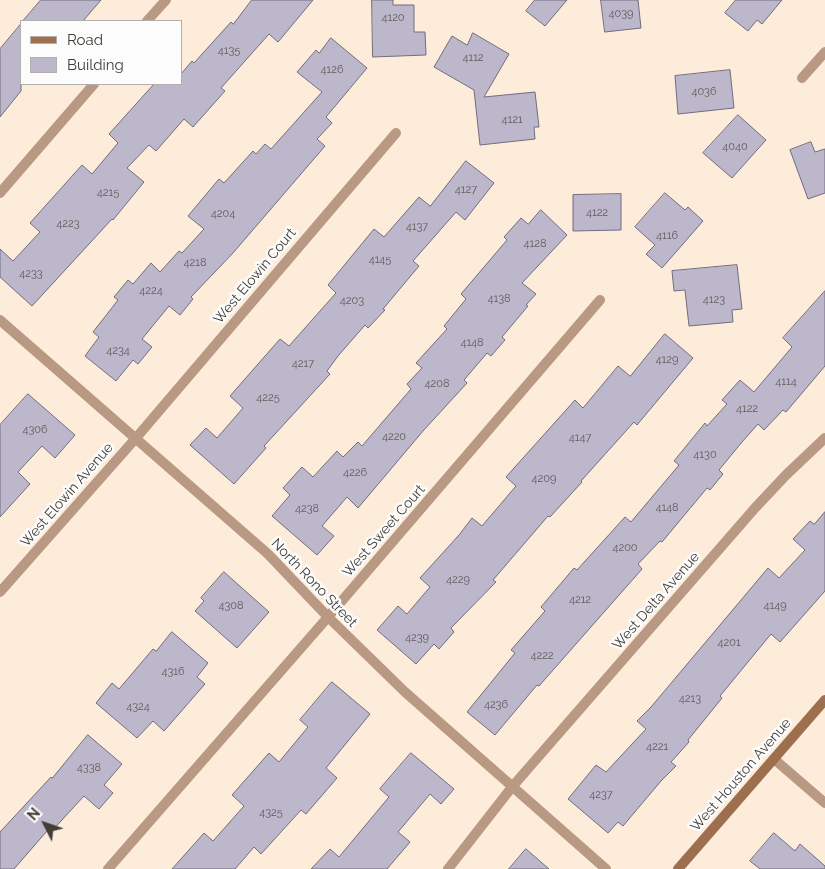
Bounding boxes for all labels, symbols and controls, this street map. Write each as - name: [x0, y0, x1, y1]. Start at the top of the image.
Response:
- house number: 4039: [608, 7, 634, 21]
- house number: 4120: [381, 11, 405, 25]
- legend: [20, 20, 182, 85]
- text: Road: [67, 31, 103, 49]
- house number: 4135: [218, 44, 240, 58]
- house number: 4112: [462, 51, 484, 65]
- text: Building: [67, 56, 124, 74]
- house number: 4126: [320, 63, 344, 77]
- house number: 4036: [691, 85, 717, 99]
- house number: 4121: [501, 113, 523, 127]
- house number: 4040: [722, 140, 748, 154]
- house number: 4127: [455, 183, 477, 197]
- house number: 4215: [97, 186, 119, 200]
- house number: 4122: [586, 206, 608, 220]
- house number: 4204: [211, 207, 235, 221]
- house number: 4223: [56, 217, 80, 231]
- house number: 4137: [406, 220, 428, 234]
- street label: West Elowin Court: [210, 225, 300, 327]
- house number: 4116: [656, 229, 678, 243]
- house number: 4128: [524, 237, 546, 251]
- house number: 4145: [369, 253, 391, 267]
- house number: 4218: [184, 256, 206, 270]
- house number: 4233: [19, 267, 43, 281]
- house number: 4224: [139, 284, 163, 298]
- house number: 4138: [487, 292, 511, 306]
- house number: 4123: [703, 293, 725, 307]
- house number: 4203: [340, 294, 364, 308]
- house number: 4148: [460, 336, 484, 350]
- house number: 4234: [106, 344, 130, 358]
- house number: 4129: [656, 353, 678, 367]
- house number: 4217: [292, 357, 314, 371]
- house number: 4114: [775, 375, 797, 389]
- house number: 4208: [425, 377, 449, 391]
- house number: 4225: [256, 391, 280, 405]
- house number: 4122: [736, 402, 758, 416]
- house number: 4306: [22, 423, 48, 437]
- house number: 4220: [382, 430, 406, 444]
- house number: 4147: [569, 431, 591, 445]
- street label: West Elowin Avenue: [17, 439, 117, 551]
- house number: 4130: [693, 448, 717, 462]
- house number: 4226: [343, 466, 367, 480]
- house number: 4209: [532, 472, 556, 486]
- street label: West Sweet Court: [339, 481, 429, 581]
- house number: 4148: [655, 501, 679, 515]
- house number: 4238: [295, 502, 319, 516]
- street label: North Rono Street: [268, 535, 360, 631]
- house number: 4200: [612, 541, 638, 555]
- street label: West Delta Avenue: [609, 549, 703, 653]
- house number: 4229: [446, 573, 470, 587]
- house number: 4212: [569, 593, 591, 607]
- house number: 4308: [218, 599, 244, 613]
- house number: 4149: [763, 599, 787, 613]
- house number: 4239: [405, 631, 429, 645]
- house number: 4201: [717, 636, 741, 650]
- house number: 4222: [530, 649, 554, 663]
- house number: 4316: [161, 665, 185, 679]
- house number: 4213: [679, 692, 701, 706]
- house number: 4236: [484, 698, 508, 712]
- house number: 4324: [126, 700, 150, 714]
- street label: West Houston Avenue: [687, 715, 795, 835]
- house number: 4221: [646, 740, 668, 754]
- house number: 4338: [77, 761, 101, 775]
- house number: 4237: [589, 788, 613, 802]
- north arrow: [20, 799, 70, 849]
- text: N: [24, 805, 43, 823]
- house number: 4325: [259, 806, 283, 820]

